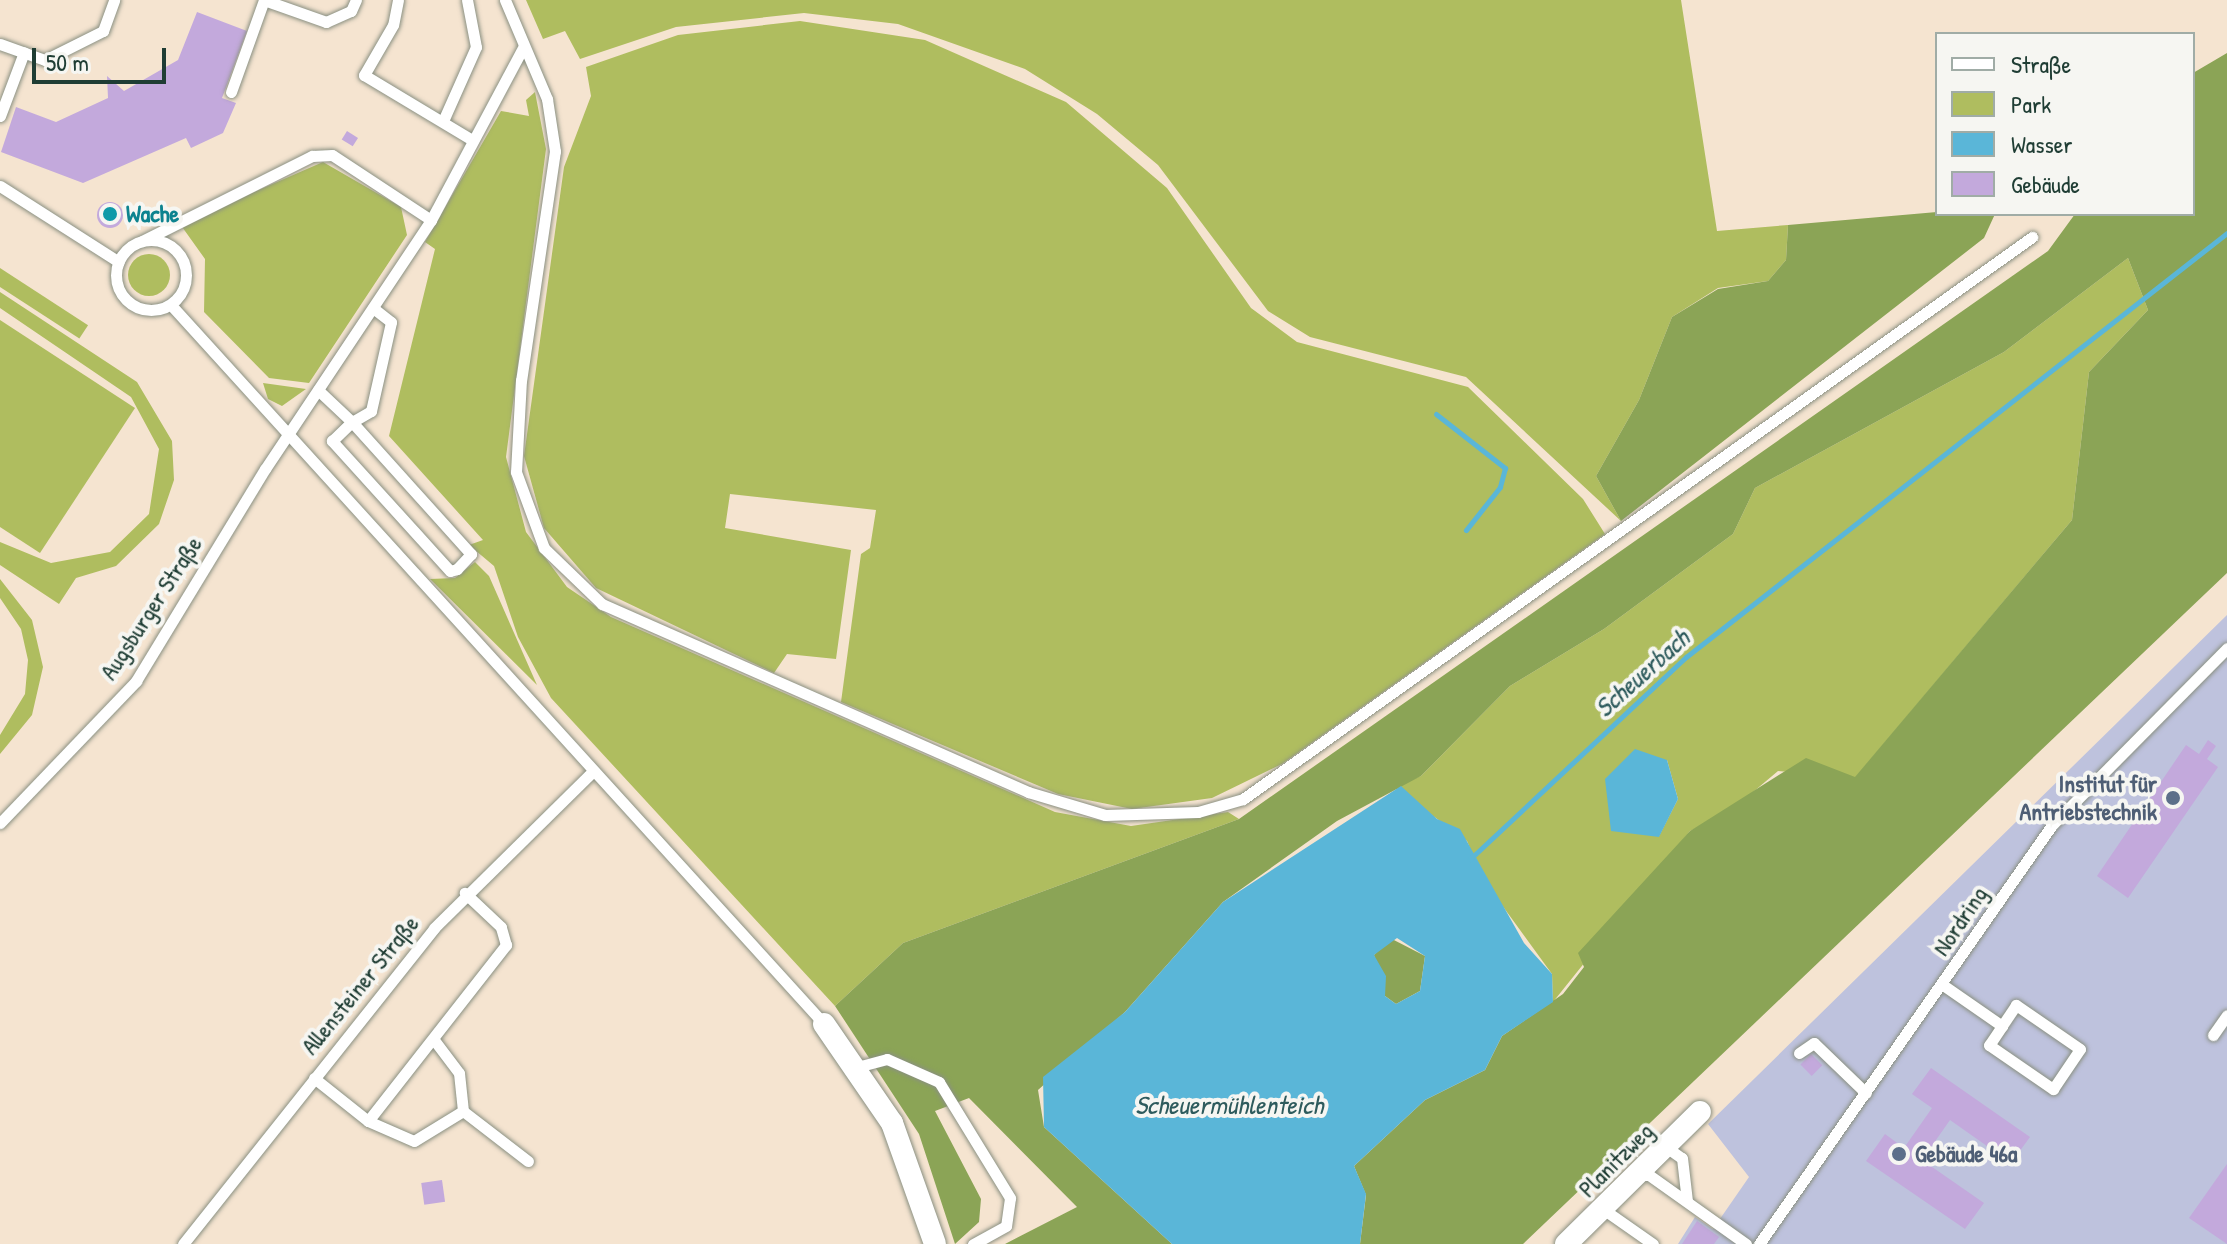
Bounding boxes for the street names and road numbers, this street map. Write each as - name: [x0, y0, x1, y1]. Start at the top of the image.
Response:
- street label: Augsburger Straße: [94, 531, 208, 685]
- street label: Nordring: [1926, 881, 1994, 961]
- street label: Allensteiner Straße: [295, 910, 425, 1060]
- street label: Planitzweg: [1573, 1117, 1659, 1203]

